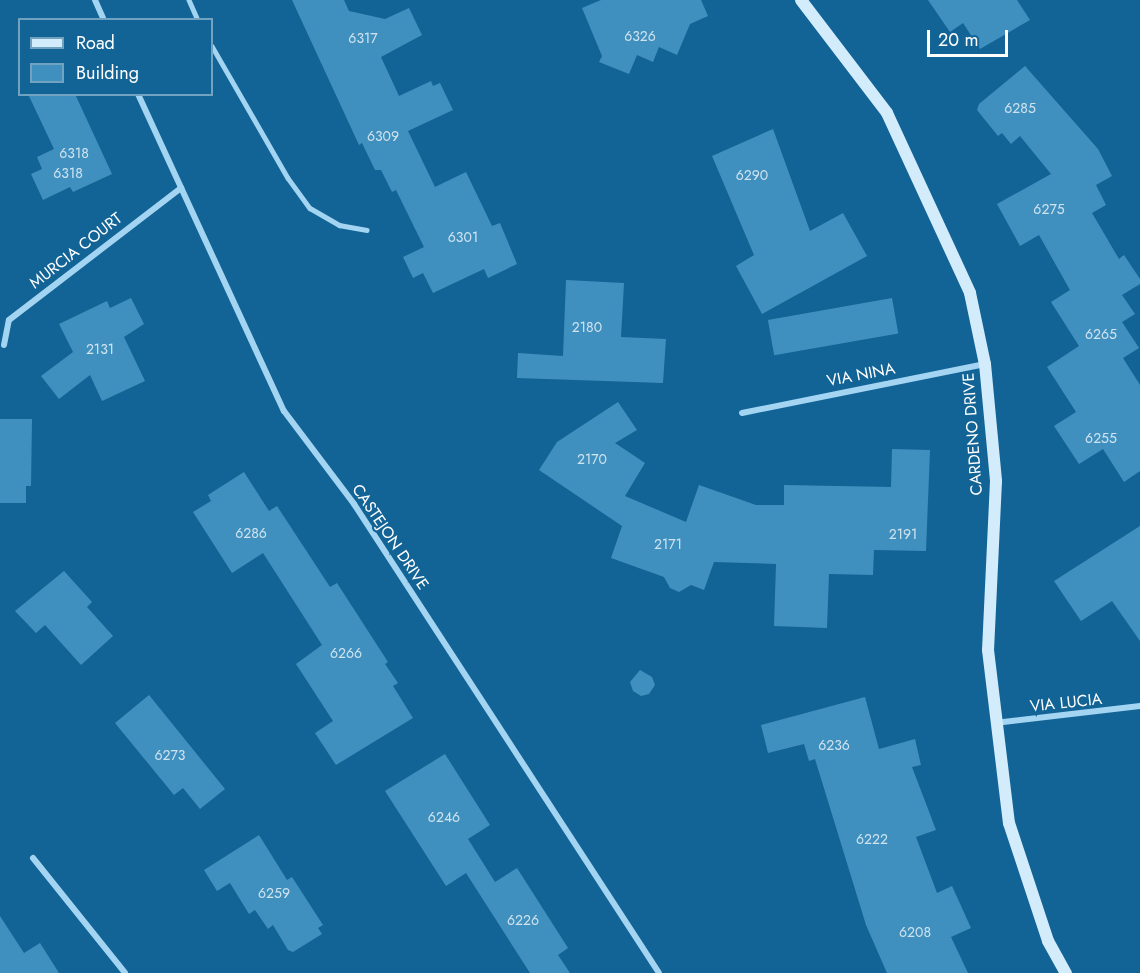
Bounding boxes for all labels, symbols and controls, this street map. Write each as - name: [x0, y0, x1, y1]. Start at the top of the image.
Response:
- legend: [18, 18, 213, 96]
- scale bar: [930, 18, 1011, 56]
- text: 20 m: [938, 27, 978, 53]
- house number: 6326: [624, 28, 656, 44]
- text: Road: [76, 30, 115, 56]
- house number: 6317: [348, 30, 378, 46]
- text: Building: [76, 60, 139, 86]
- house number: 6285: [1004, 100, 1036, 116]
- house number: 6309: [367, 128, 399, 144]
- house number: 6318: [59, 145, 89, 161]
- house number: 6318: [53, 165, 83, 181]
- house number: 6290: [736, 167, 768, 183]
- house number: 6275: [1033, 201, 1065, 217]
- street label: MURCIA COURT: [26, 209, 126, 293]
- house number: 6301: [448, 229, 478, 245]
- house number: 2180: [572, 319, 602, 335]
- house number: 6265: [1085, 326, 1117, 342]
- house number: 2131: [86, 341, 114, 357]
- street label: VIA NINA: [825, 359, 897, 391]
- street label: CARDENO DRIVE: [959, 372, 987, 496]
- house number: 6255: [1085, 430, 1117, 446]
- house number: 2170: [577, 451, 607, 467]
- street label: CASTEJON DRIVE: [348, 481, 432, 593]
- house number: 6286: [235, 525, 267, 541]
- house number: 2191: [889, 526, 917, 542]
- house number: 2171: [654, 536, 682, 552]
- house number: 6266: [330, 645, 362, 661]
- street label: VIA LUCIA: [1029, 690, 1103, 716]
- house number: 6236: [818, 737, 850, 753]
- house number: 6273: [154, 747, 186, 763]
- house number: 6246: [428, 809, 460, 825]
- house number: 6222: [856, 831, 888, 847]
- house number: 6259: [258, 885, 290, 901]
- house number: 6226: [507, 912, 539, 928]
- house number: 6208: [899, 924, 931, 940]

